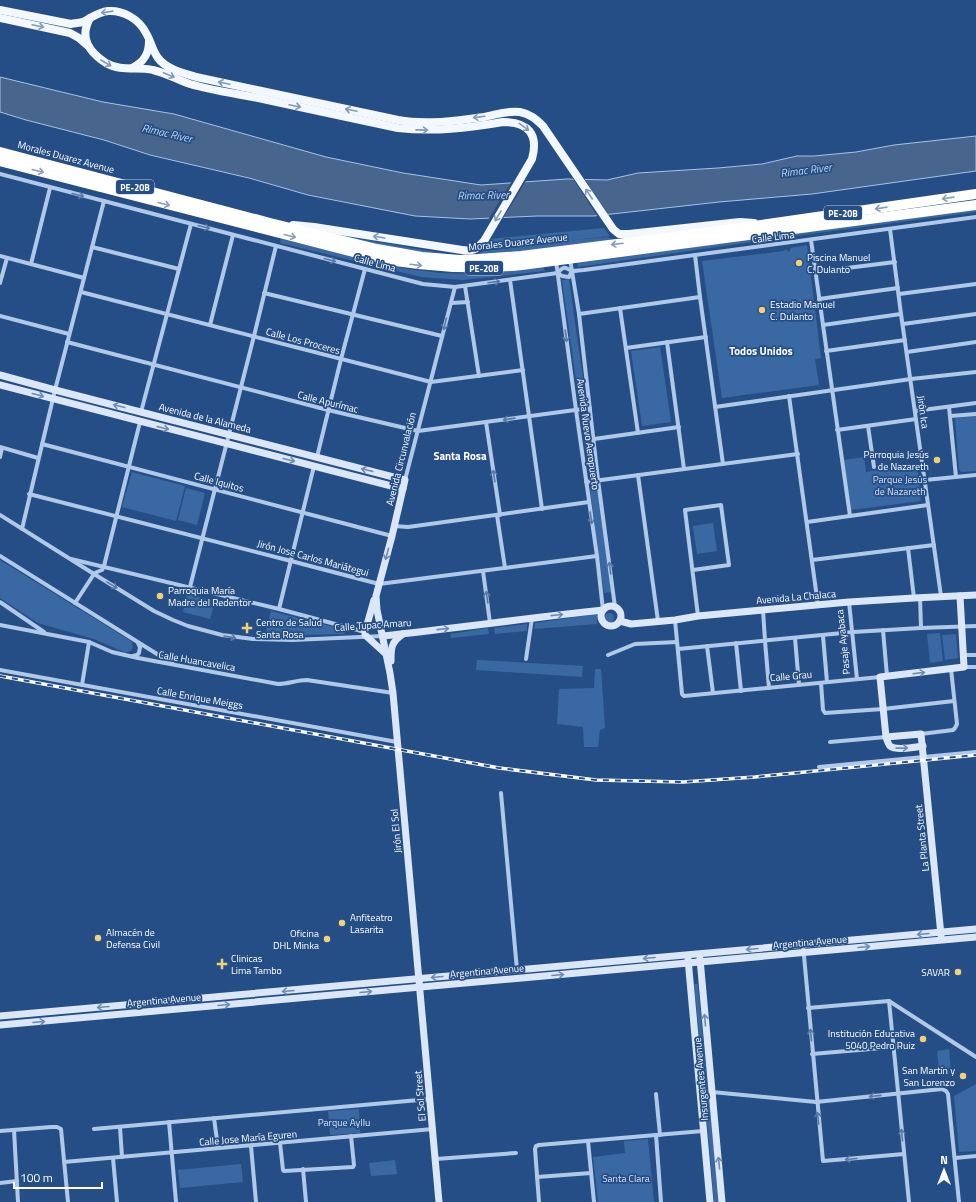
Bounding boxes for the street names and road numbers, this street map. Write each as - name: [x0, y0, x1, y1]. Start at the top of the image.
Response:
- street label: Morales Duarez Avenue: [16, 137, 116, 177]
- road number: PE-20B: [116, 180, 154, 194]
- road number: PE-20B: [824, 206, 862, 220]
- street label: Calle Lima: [751, 227, 795, 247]
- street label: Morales Duarez Avenue: [468, 229, 568, 255]
- street label: Calle Lima: [352, 250, 398, 276]
- road number: PE-20B: [465, 261, 503, 275]
- street label: Calle Los Proceres: [264, 324, 342, 358]
- street label: Avenida Nuevo Aeropuerto: [573, 377, 603, 491]
- street label: Calle Apurímac: [296, 387, 360, 417]
- street label: Jirón Ica: [913, 395, 933, 429]
- street label: Avenida de la Alameda: [157, 399, 253, 437]
- street label: Avenida Circunvalación: [382, 411, 420, 507]
- street label: Calle Iquitos: [192, 468, 246, 496]
- street label: Jirón Jose Carlos Mariátegui: [256, 536, 370, 580]
- street label: Avenida La Chalaca: [755, 586, 837, 608]
- street label: Pasaje Ayabaca: [832, 609, 854, 675]
- street label: Calle Tupac Amaru: [334, 615, 412, 635]
- street label: Calle Huancavelica: [157, 647, 237, 675]
- street label: Calle Grau: [769, 667, 813, 685]
- street label: Calle Enrique Meiggs: [156, 683, 245, 713]
- street label: La Planta Street: [911, 803, 933, 872]
- street label: Jirón El Sol: [387, 808, 405, 854]
- street label: Argentina Avenue: [772, 931, 848, 953]
- street label: Argentina Avenue: [449, 960, 525, 982]
- street label: Argentina Avenue: [126, 989, 202, 1011]
- street label: Insurgentes Avenue: [690, 1037, 712, 1121]
- street label: El Sol Street: [410, 1069, 430, 1122]
- street label: Calle Jose María Eguren: [198, 1126, 298, 1150]

